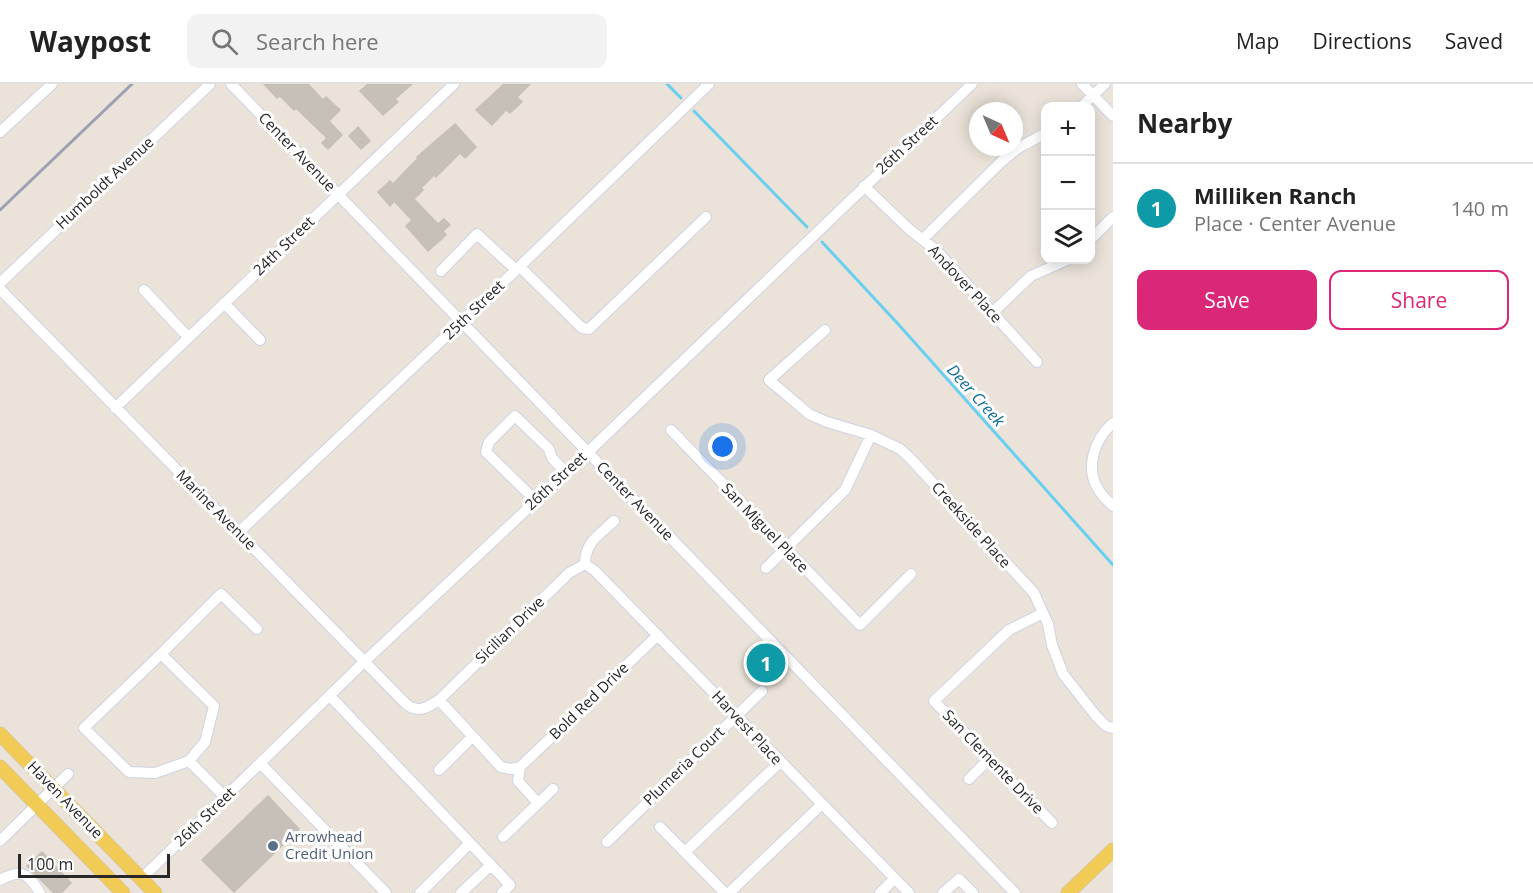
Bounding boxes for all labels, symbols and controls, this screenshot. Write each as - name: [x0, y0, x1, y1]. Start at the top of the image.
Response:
- search box: [187, 14, 607, 68]
- text: Waypost: [30, 22, 151, 60]
- icon: search: [208, 25, 241, 58]
- text: Search here: [256, 26, 379, 56]
- text: Map: [1236, 27, 1279, 55]
- text: Directions: [1312, 27, 1412, 55]
- text: Saved: [1445, 27, 1503, 55]
- north arrow: [969, 102, 1023, 156]
- map controls: [1041, 102, 1095, 264]
- button: +: [1041, 102, 1095, 156]
- text: Nearby: [1137, 105, 1232, 141]
- street label: Center Avenue: [255, 107, 341, 195]
- street label: 26th Street: [871, 111, 941, 178]
- street label: Humboldt Avenue: [51, 132, 157, 233]
- button: −: [1041, 156, 1095, 210]
- text: Milliken Ranch: [1194, 180, 1356, 210]
- text: 1: [1151, 195, 1162, 222]
- text: 140 m: [1451, 195, 1509, 222]
- button: layers: [1041, 210, 1095, 264]
- text: Place · Center Avenue: [1194, 210, 1396, 237]
- street label: 24th Street: [248, 211, 318, 279]
- street label: Andover Place: [924, 240, 1007, 327]
- button: Save: [1137, 270, 1317, 330]
- button: Share: [1329, 270, 1509, 330]
- street label: 25th Street: [438, 275, 508, 343]
- water label: Deer Creek: [942, 359, 1011, 432]
- your location: [708, 432, 737, 461]
- street label: 26th Street: [520, 447, 590, 514]
- street label: Center Avenue: [593, 456, 679, 544]
- street label: Marine Avenue: [172, 465, 261, 554]
- street label: Creekside Place: [928, 477, 1016, 572]
- street label: San Miguel Place: [718, 478, 814, 576]
- street label: Sicilian Drive: [470, 591, 548, 667]
- pin: 1: [746, 640, 786, 686]
- street label: Bold Red Drive: [544, 657, 632, 743]
- street label: Harvest Place: [708, 686, 787, 769]
- street label: San Clemente Drive: [939, 705, 1049, 818]
- street label: Plumeria Court: [638, 721, 728, 809]
- street label: Haven Avenue: [24, 756, 108, 842]
- street label: 26th Street: [169, 782, 239, 850]
- place label: Arrowhead Credit Union: [285, 826, 373, 863]
- marker: Arrowhead Credit Union: [266, 839, 280, 853]
- scale bar: [18, 851, 170, 878]
- text: 100 m: [27, 853, 73, 875]

